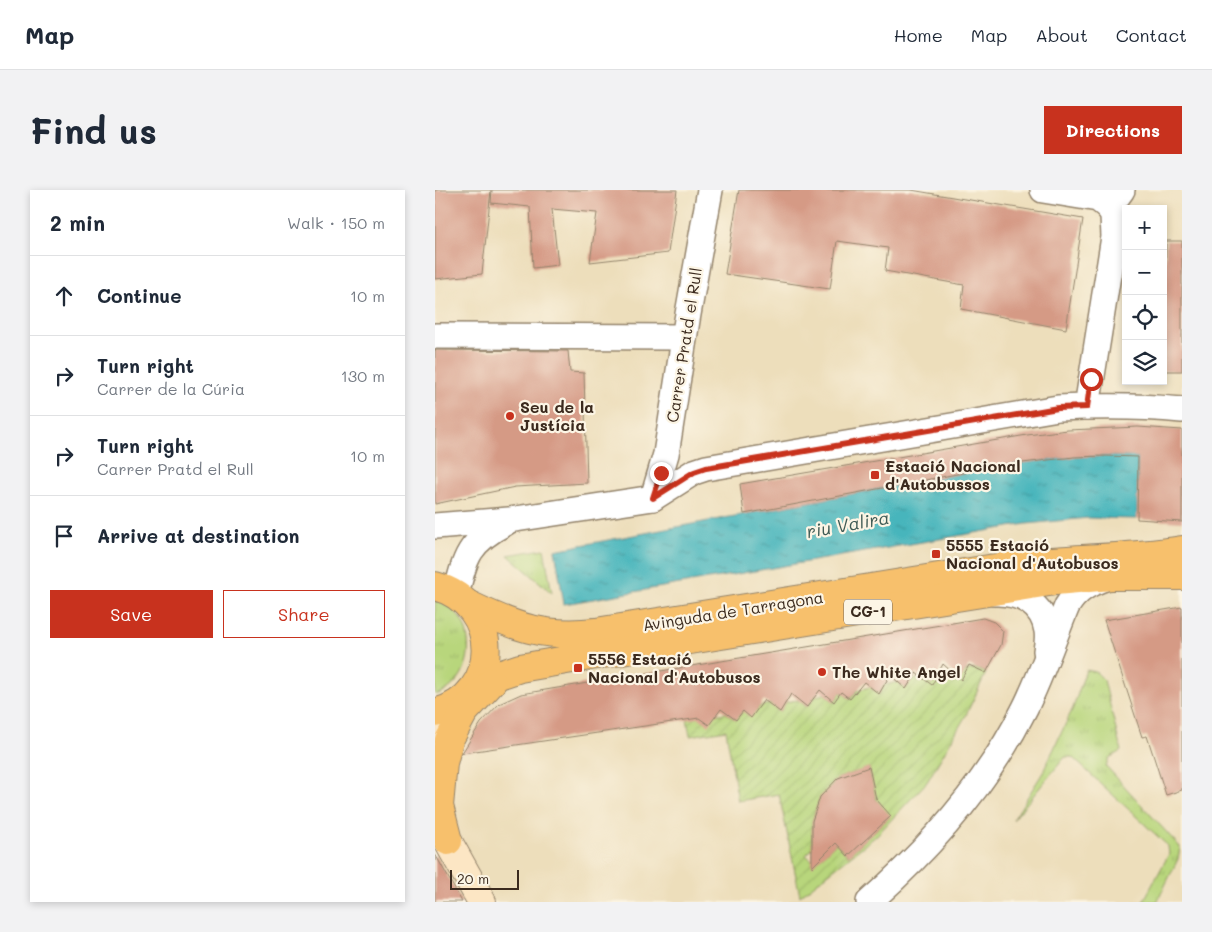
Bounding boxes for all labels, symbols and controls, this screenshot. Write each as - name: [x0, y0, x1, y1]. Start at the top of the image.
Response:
- text: Map: [25, 19, 74, 50]
- text: Home: [894, 23, 943, 47]
- text: Map: [971, 23, 1007, 47]
- text: About: [1035, 23, 1088, 47]
- text: Contact: [1116, 23, 1187, 47]
- button: Directions: [1044, 106, 1182, 154]
- text: Find us: [30, 107, 157, 153]
- map controls: [1122, 205, 1167, 385]
- button: +: [1122, 205, 1167, 250]
- text: 2 min: [50, 209, 105, 236]
- text: Walk · 150 m: [287, 212, 385, 233]
- button: −: [1122, 250, 1167, 295]
- street label: Carrer Pratd el Rull: [661, 266, 706, 424]
- icon: ahead: [50, 282, 78, 310]
- text: Continue: [97, 283, 182, 308]
- text: 10 m: [350, 285, 385, 306]
- button: locate: [1122, 295, 1167, 340]
- button: layers: [1122, 340, 1167, 385]
- text: Turn right: [97, 353, 194, 378]
- icon: right: [50, 362, 78, 390]
- text: 130 m: [341, 365, 385, 386]
- route start: [1080, 368, 1103, 391]
- text: Carrer de la Cúria: [97, 378, 245, 399]
- place label: Seu de la Justícia: [520, 396, 594, 435]
- marker: Seu de la Justícia: [504, 410, 516, 422]
- text: Turn right: [97, 433, 194, 458]
- icon: right: [50, 442, 78, 470]
- text: 10 m: [350, 445, 385, 466]
- place label: Estació Nacional d'Autobussos: [885, 455, 1021, 494]
- text: Carrer Pratd el Rull: [97, 458, 254, 479]
- route end: [650, 462, 673, 485]
- marker: Estació Nacional d'Autobussos: [869, 469, 881, 481]
- water label: riu Valira: [805, 505, 891, 543]
- icon: arrive: [50, 522, 78, 550]
- text: Arrive at destination: [97, 523, 300, 548]
- place label: 5555 Estació Nacional d'Autobusos: [946, 534, 1118, 573]
- marker: 5555 Estació Nacional d'Autobusos: [930, 548, 942, 560]
- street label: Avinguda de Tarragona: [641, 586, 825, 635]
- button: Save: [50, 590, 213, 638]
- button: Share: [223, 590, 385, 638]
- road number: CG-1: [844, 600, 892, 624]
- place label: 5556 Estació Nacional d'Autobusos: [588, 648, 760, 687]
- place label: The White Angel: [832, 661, 961, 682]
- marker: 5556 Estació Nacional d'Autobusos: [572, 662, 584, 674]
- marker: The White Angel: [816, 666, 828, 678]
- scale bar: [450, 867, 519, 890]
- text: 20 m: [457, 869, 489, 888]

